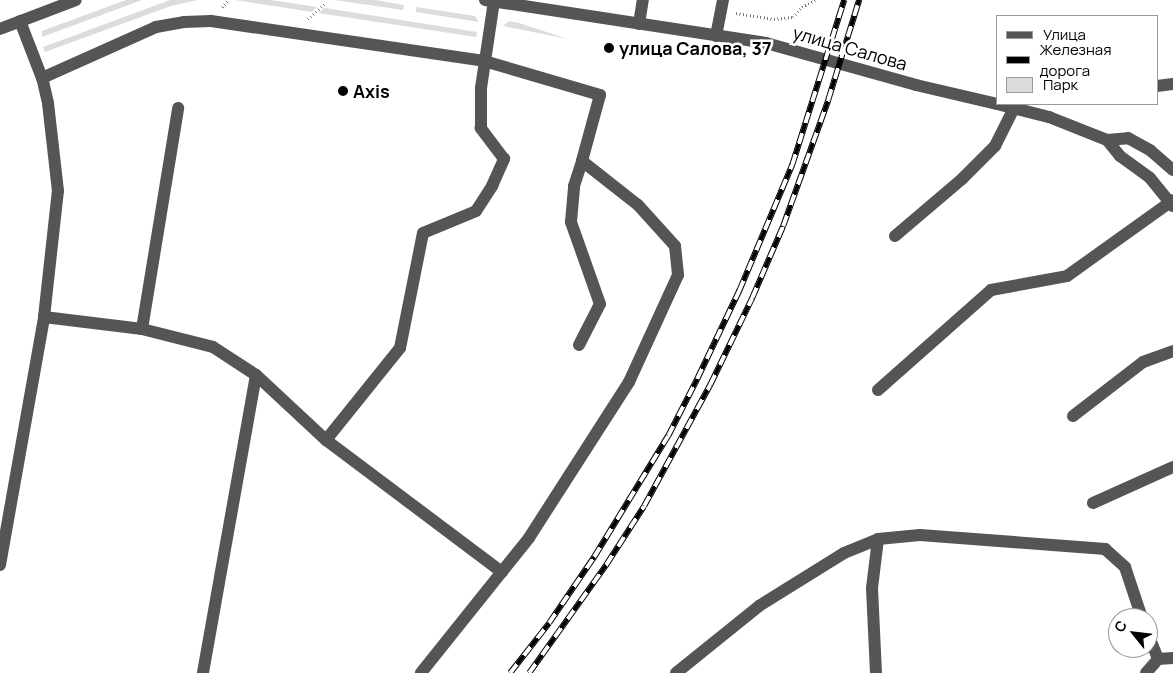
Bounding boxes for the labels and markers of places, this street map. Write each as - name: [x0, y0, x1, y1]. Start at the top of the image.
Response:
- place label: улица Салова, 37: [619, 37, 771, 59]
- marker: улица Салова, 37: [603, 42, 615, 54]
- place label: Axis: [353, 80, 390, 102]
- marker: Axis: [337, 85, 349, 97]

